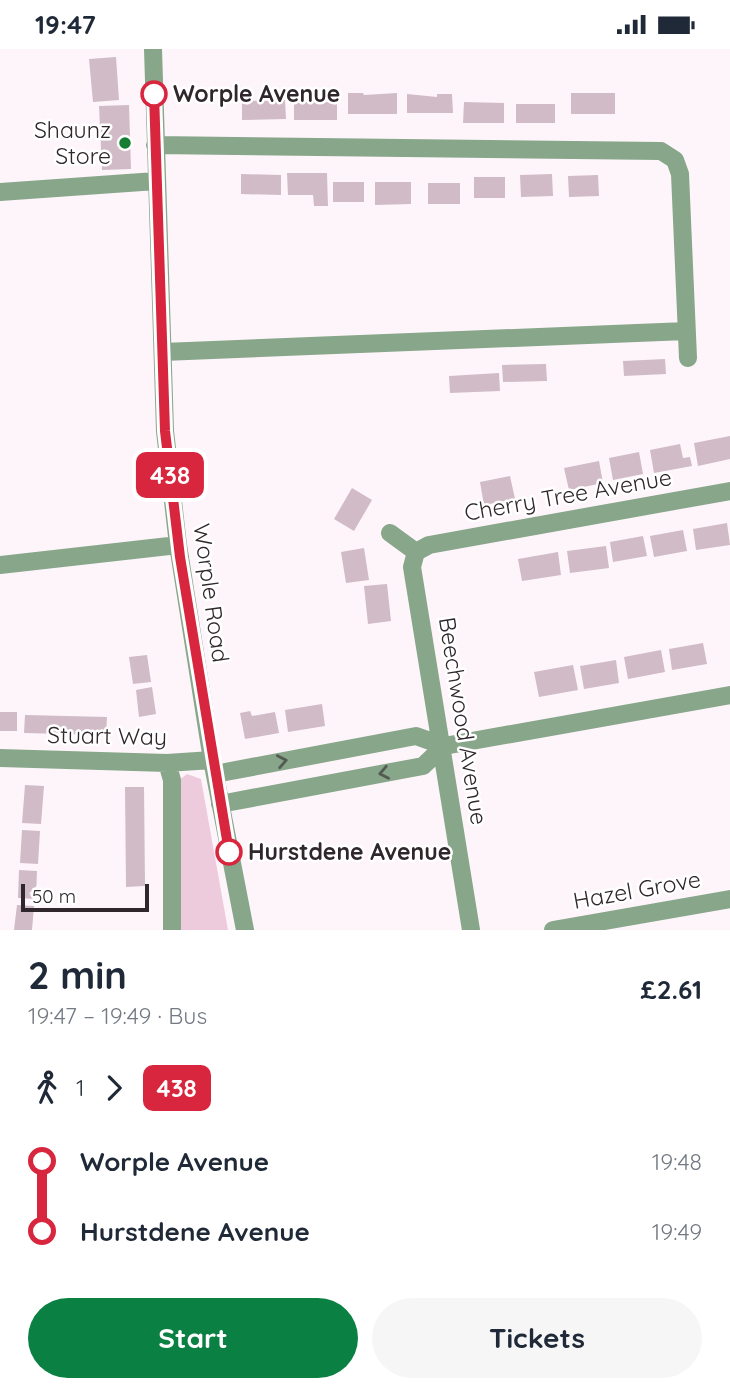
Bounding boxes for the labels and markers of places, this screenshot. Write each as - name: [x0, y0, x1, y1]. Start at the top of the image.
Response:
- place label: Worple Avenue: [173, 79, 340, 108]
- marker: Worple Avenue: [141, 81, 167, 107]
- place label: Shaunz Store: [34, 115, 111, 170]
- marker: Shaunz Store: [117, 135, 133, 151]
- place label: Hurstdene Avenue: [248, 837, 451, 866]
- marker: Hurstdene Avenue: [216, 839, 242, 865]

